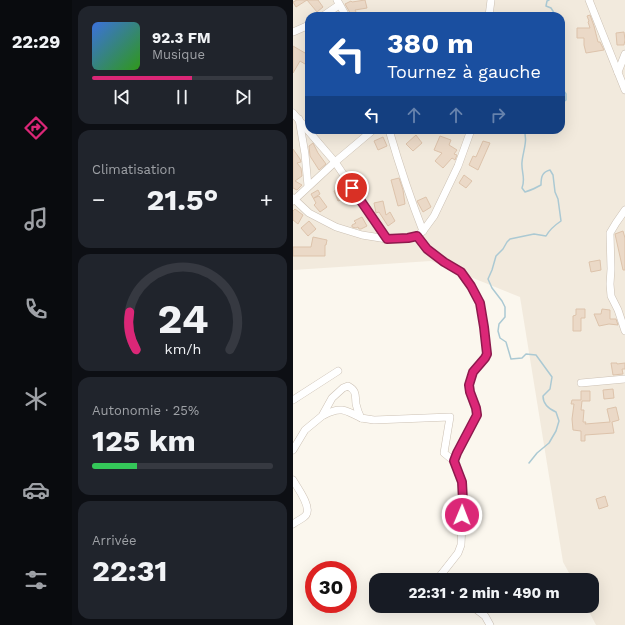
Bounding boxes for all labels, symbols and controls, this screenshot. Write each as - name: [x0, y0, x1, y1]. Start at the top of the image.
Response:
- text: 380 m: [387, 27, 474, 60]
- icon: left: [321, 28, 373, 80]
- text: 92.3 FM: [152, 29, 211, 47]
- text: 22:29: [12, 31, 60, 52]
- text: Musique: [152, 47, 205, 62]
- text: Tournez à gauche: [387, 61, 541, 82]
- icon: previous: [111, 86, 133, 108]
- icon: pause: [171, 86, 193, 108]
- icon: next: [232, 86, 254, 108]
- icon: left: [361, 104, 383, 126]
- icon: ahead: [403, 104, 425, 126]
- icon: ahead: [445, 104, 467, 126]
- icon: right: [487, 104, 509, 126]
- icon: directions: [22, 114, 50, 142]
- text: Climatisation: [92, 162, 175, 177]
- pin: [335, 171, 369, 205]
- icon: arrive: [341, 177, 363, 199]
- text: 21.5°: [147, 182, 218, 217]
- text: −: [92, 187, 105, 212]
- text: +: [260, 187, 273, 212]
- icon: music: [22, 205, 50, 233]
- text: 24: [157, 294, 208, 343]
- icon: phone: [22, 295, 50, 323]
- text: km/h: [164, 341, 201, 357]
- icon: climate: [22, 385, 50, 413]
- text: Autonomie · 25%: [92, 403, 199, 418]
- text: 125 km: [92, 423, 196, 458]
- icon: car: [22, 476, 50, 504]
- position arrow: [441, 494, 483, 536]
- text: Arrivée: [92, 533, 136, 548]
- text: 22:31: [92, 553, 168, 588]
- speed limit sign: 30: [305, 561, 357, 613]
- icon: filters: [22, 566, 50, 594]
- text: 22:31 · 2 min · 490 m: [408, 584, 560, 602]

